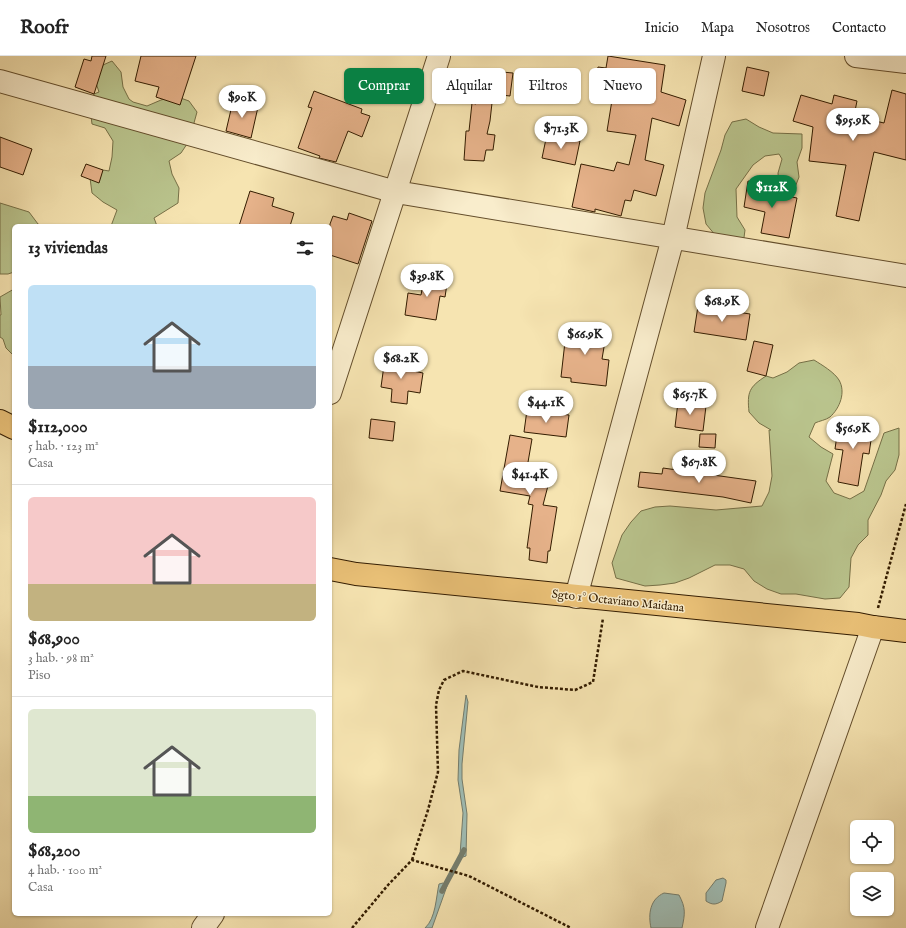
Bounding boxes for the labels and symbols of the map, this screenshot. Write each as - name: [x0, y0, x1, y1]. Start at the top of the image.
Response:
- pin: $90K: [218, 85, 266, 119]
- pin: $95.9K: [820, 108, 886, 142]
- pin: $71.3K: [528, 116, 594, 150]
- pin: $112K: [744, 175, 800, 209]
- pin: $39.8K: [394, 264, 460, 298]
- pin: $68.9K: [689, 289, 755, 323]
- pin: $66.9K: [552, 322, 618, 356]
- pin: $68.2K: [368, 346, 434, 380]
- pin: $65.7K: [657, 382, 723, 416]
- pin: $44.1K: [513, 390, 579, 424]
- pin: $56.9K: [820, 416, 886, 450]
- pin: $67.8K: [666, 450, 732, 484]
- pin: $41.4K: [497, 462, 563, 496]
- street label: Sgto 1° Octaviano Maidana: [551, 587, 686, 615]

